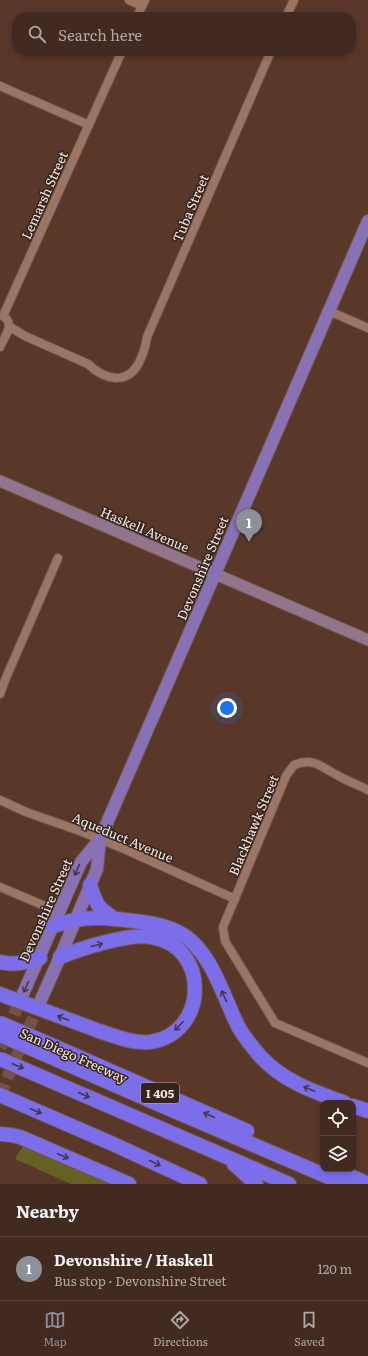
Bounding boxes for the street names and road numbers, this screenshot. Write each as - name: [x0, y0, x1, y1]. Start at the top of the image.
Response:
- street label: Lemarsh Street: [16, 147, 72, 242]
- street label: Tuba Street: [167, 170, 213, 245]
- street label: Haskell Avenue: [98, 502, 193, 556]
- street label: Devonshire Street: [172, 512, 233, 623]
- street label: Blackhawk Street: [223, 771, 283, 878]
- street label: Aqueduct Avenue: [70, 807, 177, 867]
- street label: Devonshire Street: [14, 855, 77, 965]
- street label: San Diego Freeway: [17, 1023, 131, 1087]
- road number: I 405: [141, 1083, 179, 1103]

